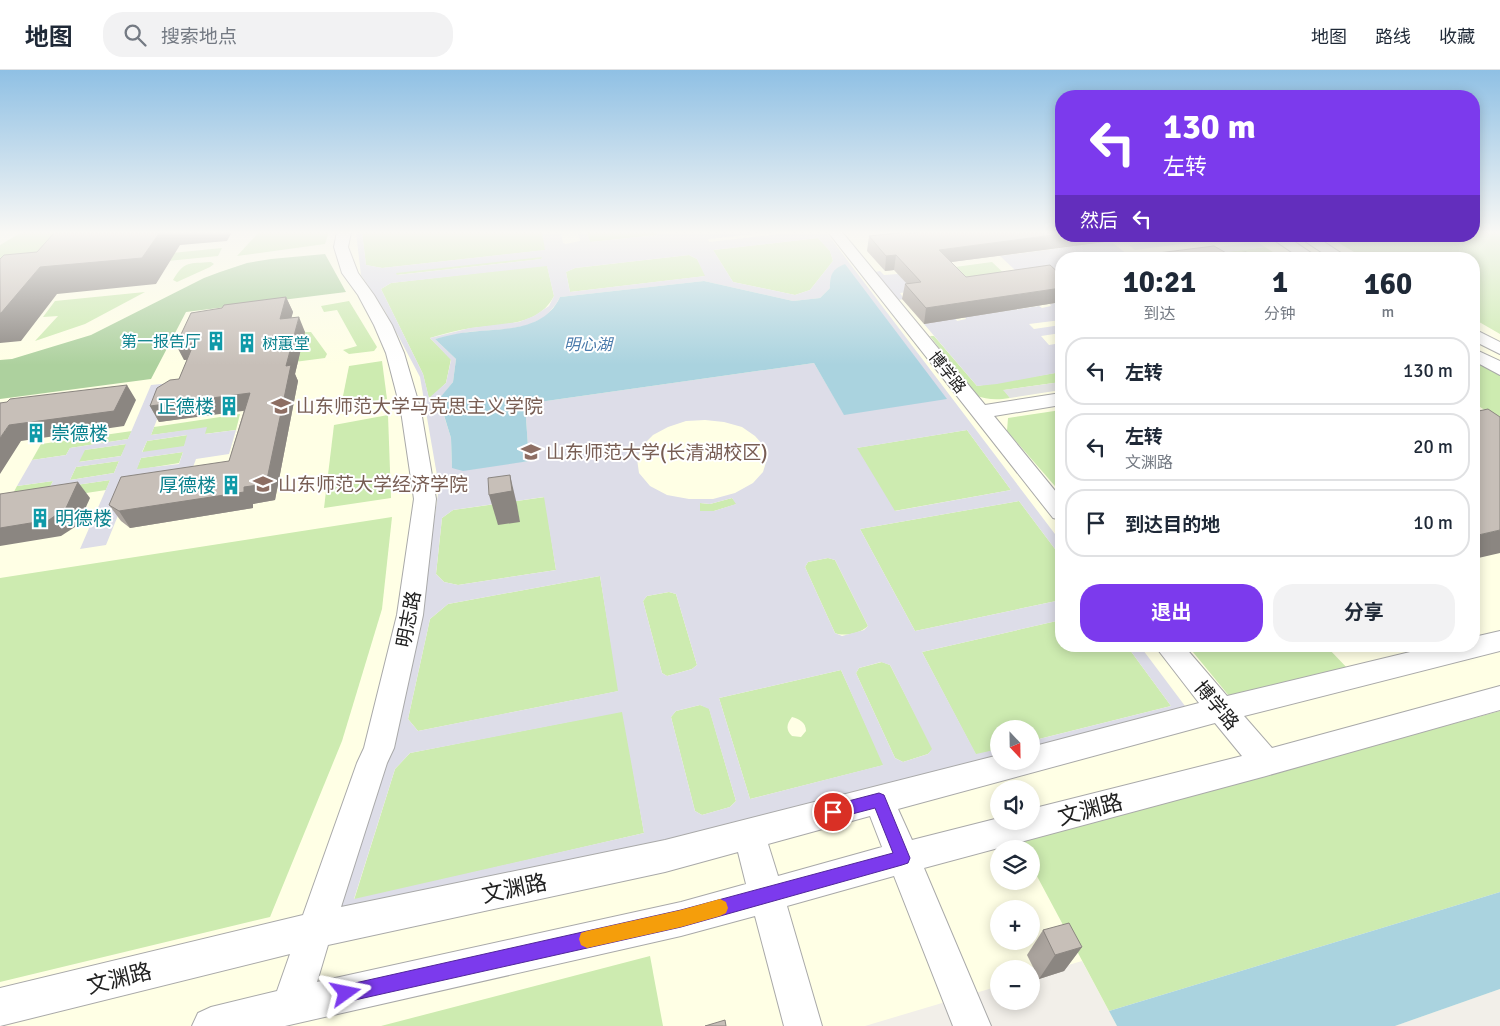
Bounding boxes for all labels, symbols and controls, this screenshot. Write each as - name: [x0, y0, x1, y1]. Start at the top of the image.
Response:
- search box: [103, 12, 453, 57]
- icon: search: [121, 21, 149, 49]
- text: 地图: [25, 22, 73, 52]
- text: 搜索地点: [161, 25, 237, 49]
- text: 地图: [1311, 26, 1347, 48]
- text: 路线: [1375, 26, 1411, 48]
- text: 收藏: [1439, 26, 1475, 48]
- text: 130 m: [1163, 105, 1256, 148]
- icon: left: [1080, 110, 1145, 175]
- text: 左转: [1163, 153, 1207, 180]
- icon: left: [1128, 205, 1156, 233]
- text: 然后: [1080, 209, 1118, 233]
- text: 10:21: [1123, 264, 1196, 301]
- text: 1: [1272, 264, 1288, 301]
- text: 160: [1364, 266, 1412, 303]
- text: m: [1382, 302, 1394, 322]
- text: 到达: [1143, 304, 1176, 324]
- text: 分钟: [1264, 304, 1296, 324]
- building icon: 第一报告厅: [205, 330, 227, 352]
- place label: 第一报告厅: [121, 332, 201, 352]
- building icon: 树蕙堂: [236, 332, 258, 354]
- place label: 树蕙堂: [262, 334, 310, 354]
- water label: 明心湖: [564, 335, 615, 355]
- street label: 博学路: [924, 348, 970, 398]
- icon: left: [1082, 357, 1110, 385]
- text: 130 m: [1403, 359, 1453, 383]
- text: 左转: [1125, 361, 1163, 385]
- place label: 正德楼: [157, 395, 214, 419]
- building icon: 正德楼: [218, 395, 240, 417]
- school or university icon: 山东师范大学马克思主义学院: [270, 395, 292, 417]
- place label: 山东师范大学马克思主义学院: [296, 395, 543, 419]
- building icon: 崇德楼: [25, 422, 47, 444]
- place label: 崇德楼: [51, 422, 108, 446]
- text: 左转: [1125, 425, 1163, 449]
- icon: left: [1082, 433, 1110, 461]
- text: 20 m: [1413, 435, 1453, 459]
- school or university icon: 山东师范大学(长清湖校区): [520, 441, 542, 463]
- place label: 山东师范大学(长清湖校区): [546, 441, 768, 465]
- text: 文渊路: [1125, 453, 1173, 473]
- school or university icon: 山东师范大学经济学院: [252, 473, 274, 495]
- place label: 山东师范大学经济学院: [278, 473, 468, 497]
- place label: 厚德楼: [159, 474, 216, 498]
- building icon: 厚德楼: [220, 474, 242, 496]
- building icon: 明德楼: [29, 507, 51, 529]
- place label: 明德楼: [55, 507, 112, 531]
- icon: arrive: [1082, 509, 1110, 537]
- text: 10 m: [1413, 511, 1453, 535]
- text: 到达目的地: [1125, 513, 1220, 537]
- button: 退出: [1080, 584, 1263, 642]
- button: 分享: [1273, 584, 1455, 642]
- street label: 明志路: [392, 589, 426, 649]
- street label: 博学路: [1189, 676, 1244, 735]
- north arrow: [990, 720, 1040, 770]
- map controls: [990, 720, 1040, 1010]
- button: sound: [990, 780, 1040, 830]
- street label: 文渊路: [1055, 788, 1126, 831]
- pin: [812, 791, 854, 833]
- icon: arrive: [819, 798, 847, 826]
- button: layers: [990, 840, 1040, 890]
- street label: 文渊路: [479, 868, 549, 909]
- button: +: [990, 900, 1040, 950]
- street label: 文渊路: [84, 957, 154, 1000]
- button: −: [990, 960, 1040, 1010]
- position arrow: [319, 966, 371, 1018]

